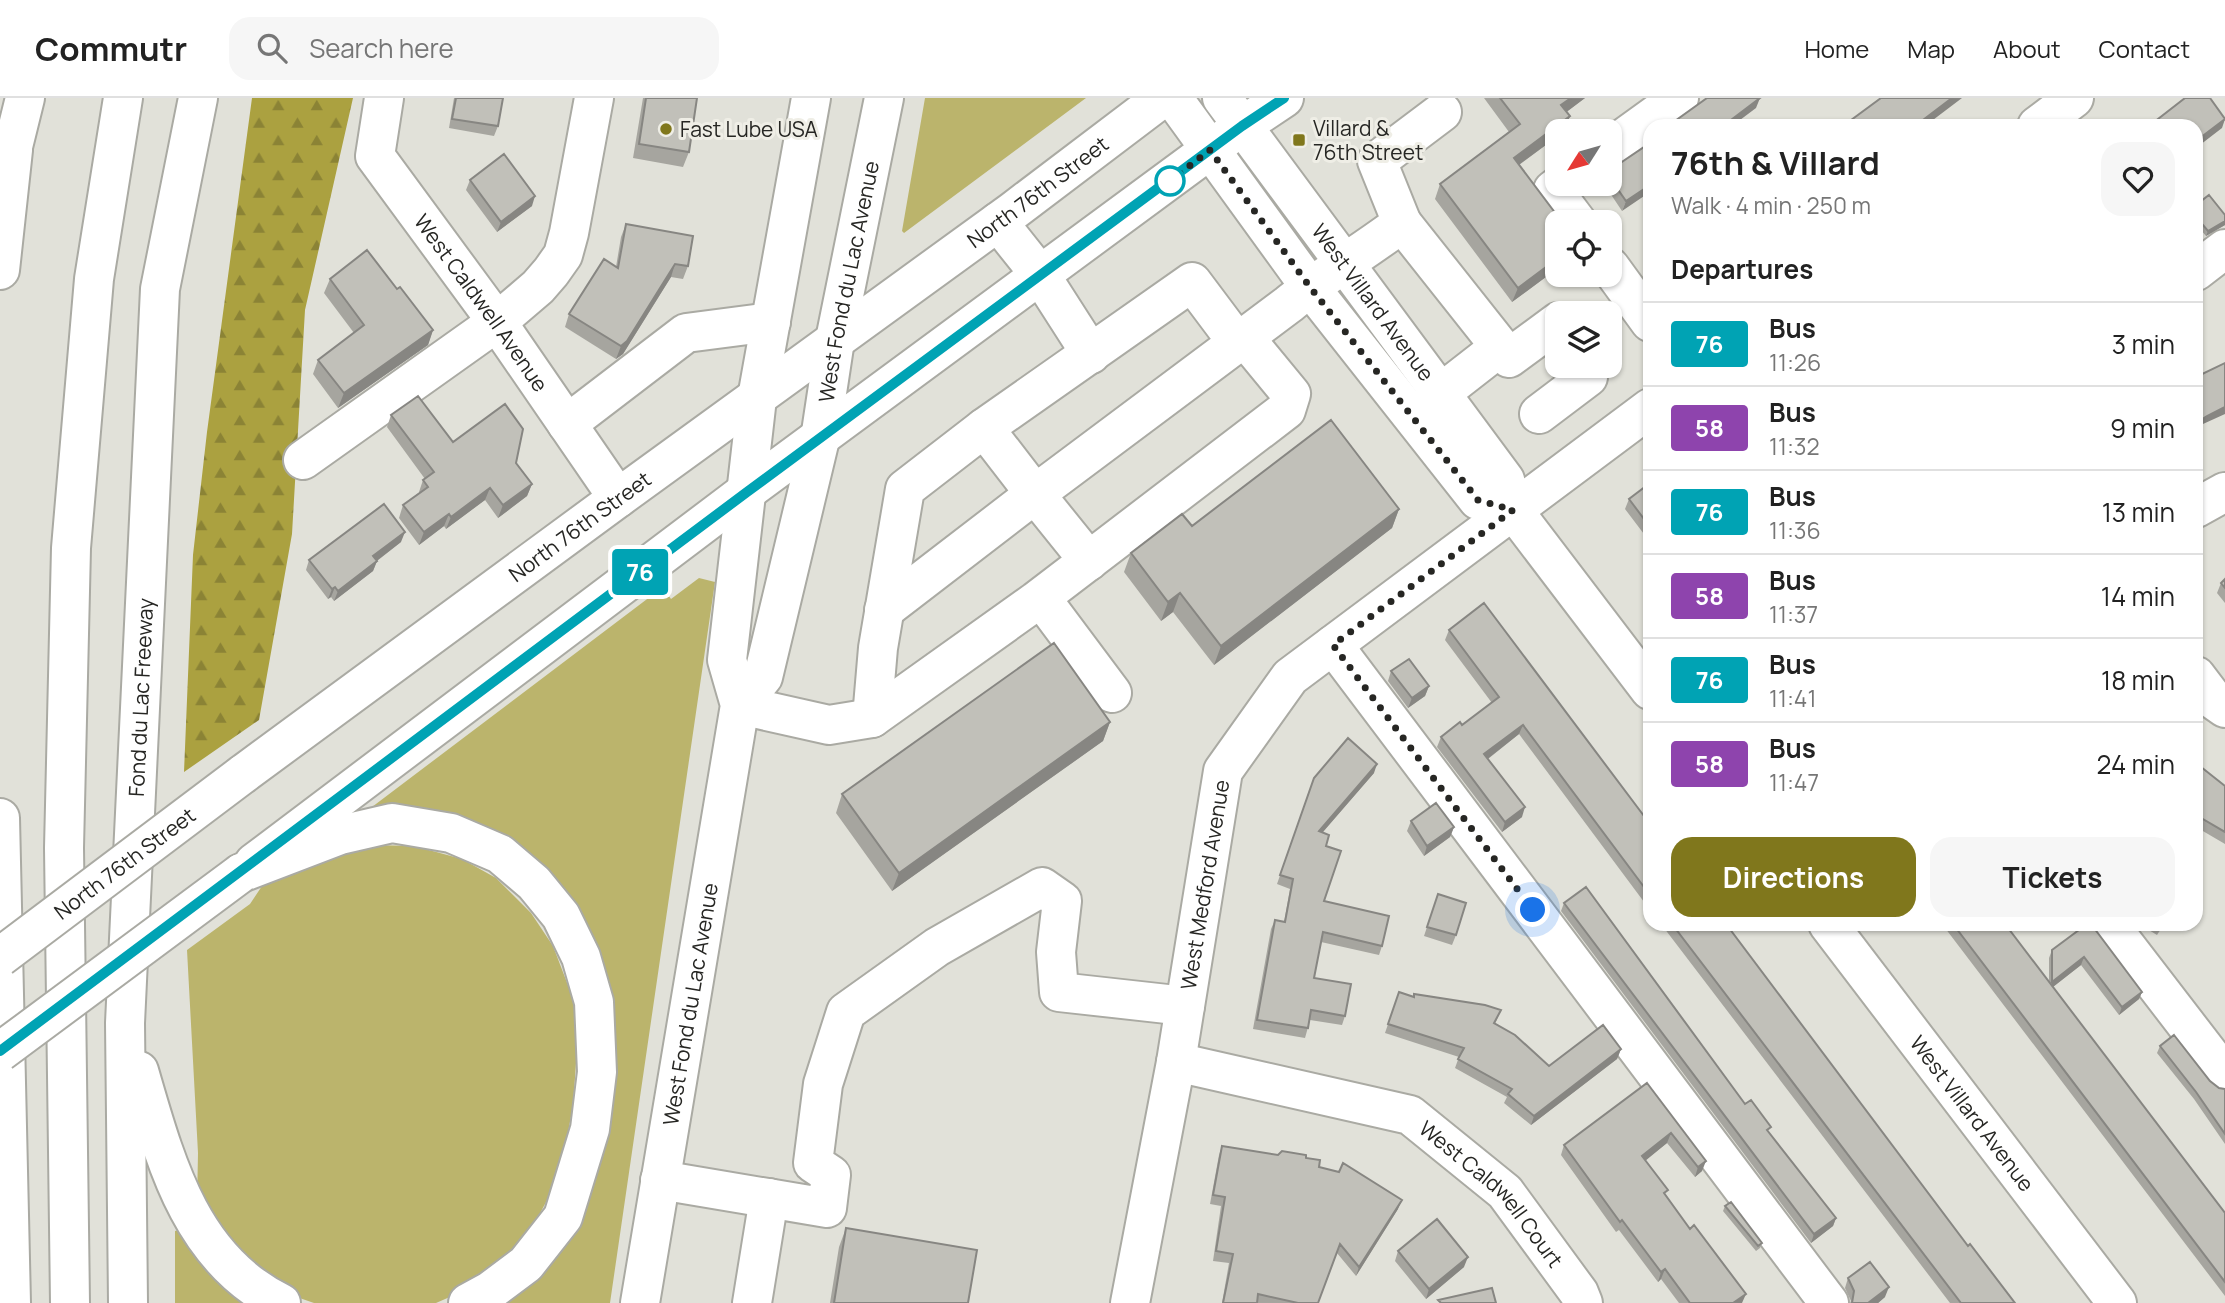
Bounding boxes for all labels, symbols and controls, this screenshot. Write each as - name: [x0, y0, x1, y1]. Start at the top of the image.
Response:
- search box: [229, 17, 719, 80]
- text: Commutr: [35, 26, 187, 71]
- icon: search: [253, 29, 291, 67]
- text: Search here: [309, 30, 454, 66]
- text: Home: [1804, 32, 1869, 65]
- text: Map: [1907, 32, 1955, 65]
- text: About: [1993, 32, 2061, 65]
- text: Contact: [2099, 32, 2190, 65]
- place label: Villard & 76th Street: [1313, 114, 1423, 166]
- place label: Fast Lube USA: [680, 115, 818, 143]
- north arrow: [1545, 119, 1622, 196]
- map controls: [1545, 119, 1622, 378]
- marker: Fast Lube USA: [658, 121, 674, 137]
- street label: North 76th Street: [961, 130, 1114, 254]
- marker: Villard & 76th Street: [1291, 132, 1307, 148]
- text: 76th & Villard: [1671, 140, 1880, 185]
- button: heart: [2101, 142, 2175, 216]
- street label: West Fond du Lac Avenue: [812, 158, 885, 404]
- unlabelled marker: [1155, 166, 1185, 196]
- text: Walk · 4 min · 250 m: [1671, 189, 1871, 221]
- street label: West Caldwell Avenue: [408, 208, 555, 397]
- button: locate: [1545, 210, 1622, 287]
- street label: West Villard Avenue: [1306, 218, 1441, 386]
- text: Departures: [1671, 251, 1813, 287]
- button: layers: [1545, 301, 1622, 378]
- text: Bus: [1769, 310, 1816, 346]
- text: 3 min: [2112, 326, 2175, 362]
- text: 76: [1696, 327, 1723, 360]
- text: 11:26: [1769, 346, 1821, 378]
- text: Bus: [1769, 394, 1816, 430]
- text: 9 min: [2110, 410, 2175, 446]
- text: 58: [1695, 411, 1724, 444]
- text: 11:32: [1769, 430, 1820, 462]
- street label: North 76th Street: [504, 466, 656, 586]
- text: Bus: [1769, 478, 1816, 514]
- text: 13 min: [2102, 494, 2175, 530]
- text: 76: [1696, 495, 1723, 528]
- text: 11:36: [1769, 514, 1821, 546]
- line badge: 76: [608, 549, 672, 595]
- text: Bus: [1769, 562, 1816, 598]
- text: 14 min: [2101, 578, 2175, 614]
- text: 58: [1695, 579, 1724, 612]
- street label: Fond du Lac Freeway: [122, 597, 159, 797]
- text: 11:37: [1769, 598, 1818, 630]
- text: Bus: [1769, 646, 1816, 682]
- text: 18 min: [2101, 662, 2175, 698]
- text: 76: [1696, 663, 1723, 696]
- text: 11:41: [1769, 682, 1816, 714]
- text: Bus: [1769, 730, 1816, 766]
- text: 24 min: [2097, 746, 2175, 782]
- text: 58: [1695, 747, 1724, 780]
- text: 11:47: [1769, 766, 1819, 798]
- street label: West Medford Avenue: [1174, 778, 1235, 992]
- street label: North 76th Street: [48, 801, 201, 925]
- button: Directions: [1671, 837, 1916, 917]
- button: Tickets: [1930, 837, 2175, 917]
- street label: West Fond du Lac Avenue: [656, 881, 724, 1127]
- your location: [1515, 892, 1550, 927]
- street label: West Villard Avenue: [1904, 1030, 2041, 1197]
- street label: West Caldwell Court: [1414, 1114, 1569, 1273]

